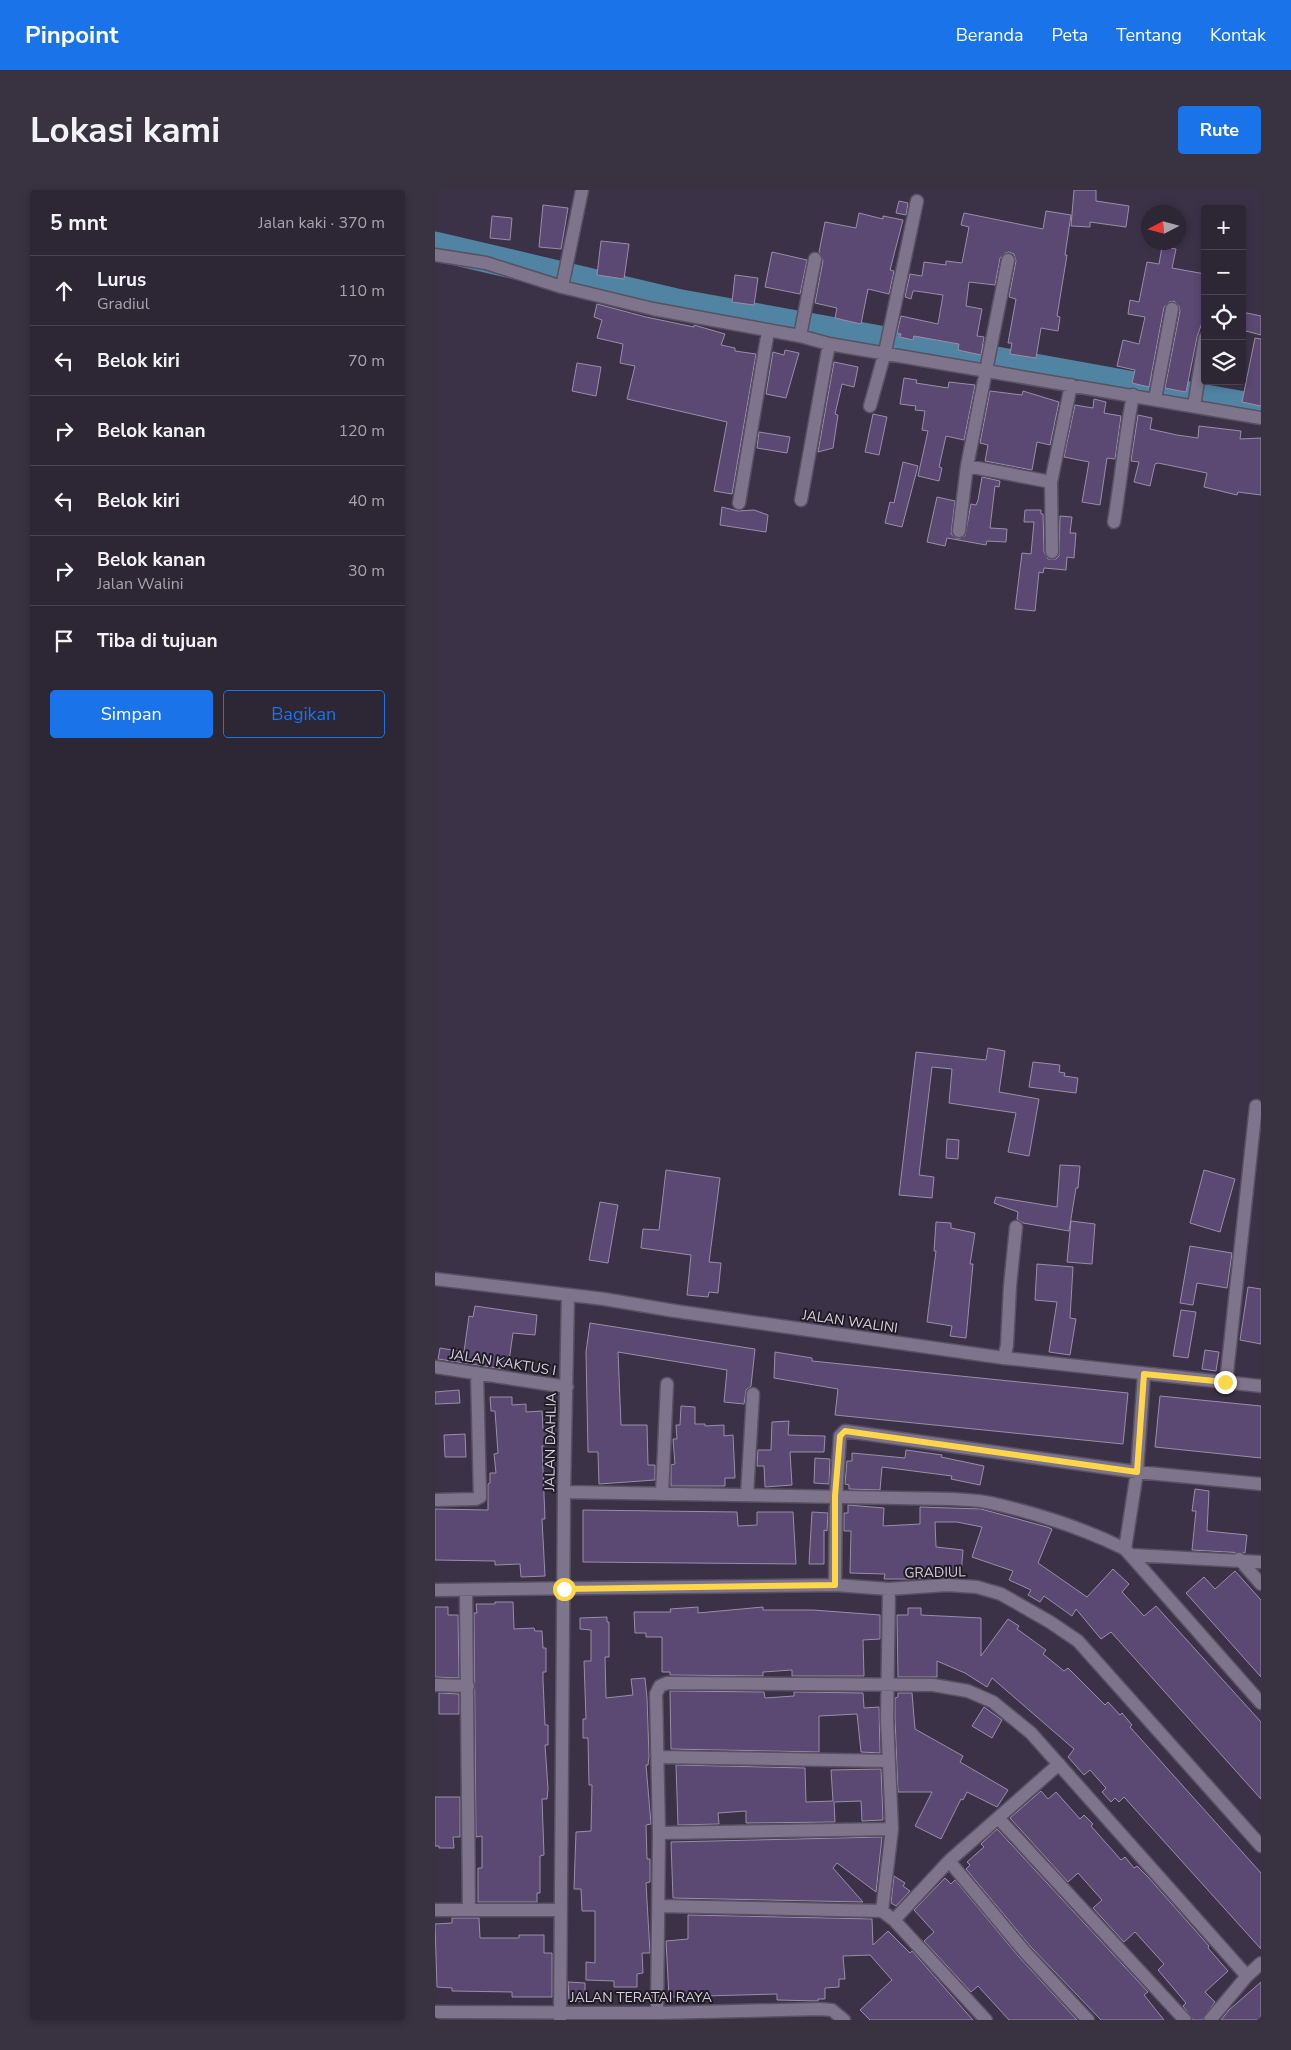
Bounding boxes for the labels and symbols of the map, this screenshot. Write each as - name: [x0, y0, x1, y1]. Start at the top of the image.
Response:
- north arrow: [1141, 205, 1186, 250]
- street label: JALAN WALINI: [800, 1305, 899, 1338]
- street label: JALAN KAKTUS I: [447, 1345, 558, 1380]
- route end: [1214, 1371, 1237, 1394]
- street label: JALAN DAHLIA: [540, 1392, 561, 1493]
- street label: GRADIUL: [904, 1562, 966, 1583]
- route start: [553, 1578, 576, 1601]
- street label: JALAN TERATAI RAYA: [569, 1988, 712, 2007]

